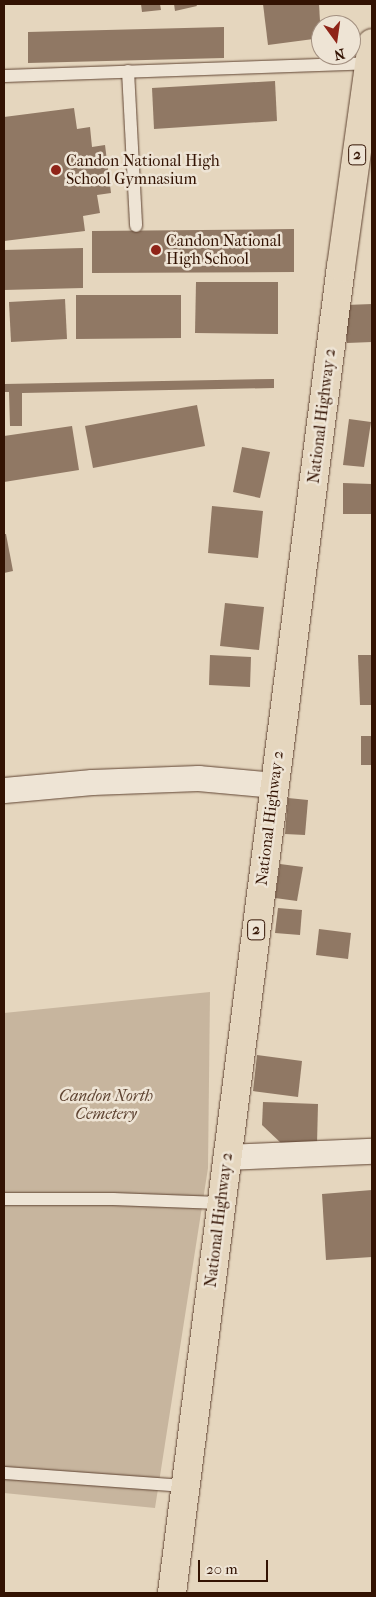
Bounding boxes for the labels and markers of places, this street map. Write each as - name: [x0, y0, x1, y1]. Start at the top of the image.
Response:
- place label: Candon National High School Gymnasium: [66, 151, 220, 189]
- marker: Candon National High School Gymnasium: [50, 164, 62, 176]
- place label: Candon National High School: [166, 231, 281, 269]
- marker: Candon National High School: [150, 244, 162, 256]

